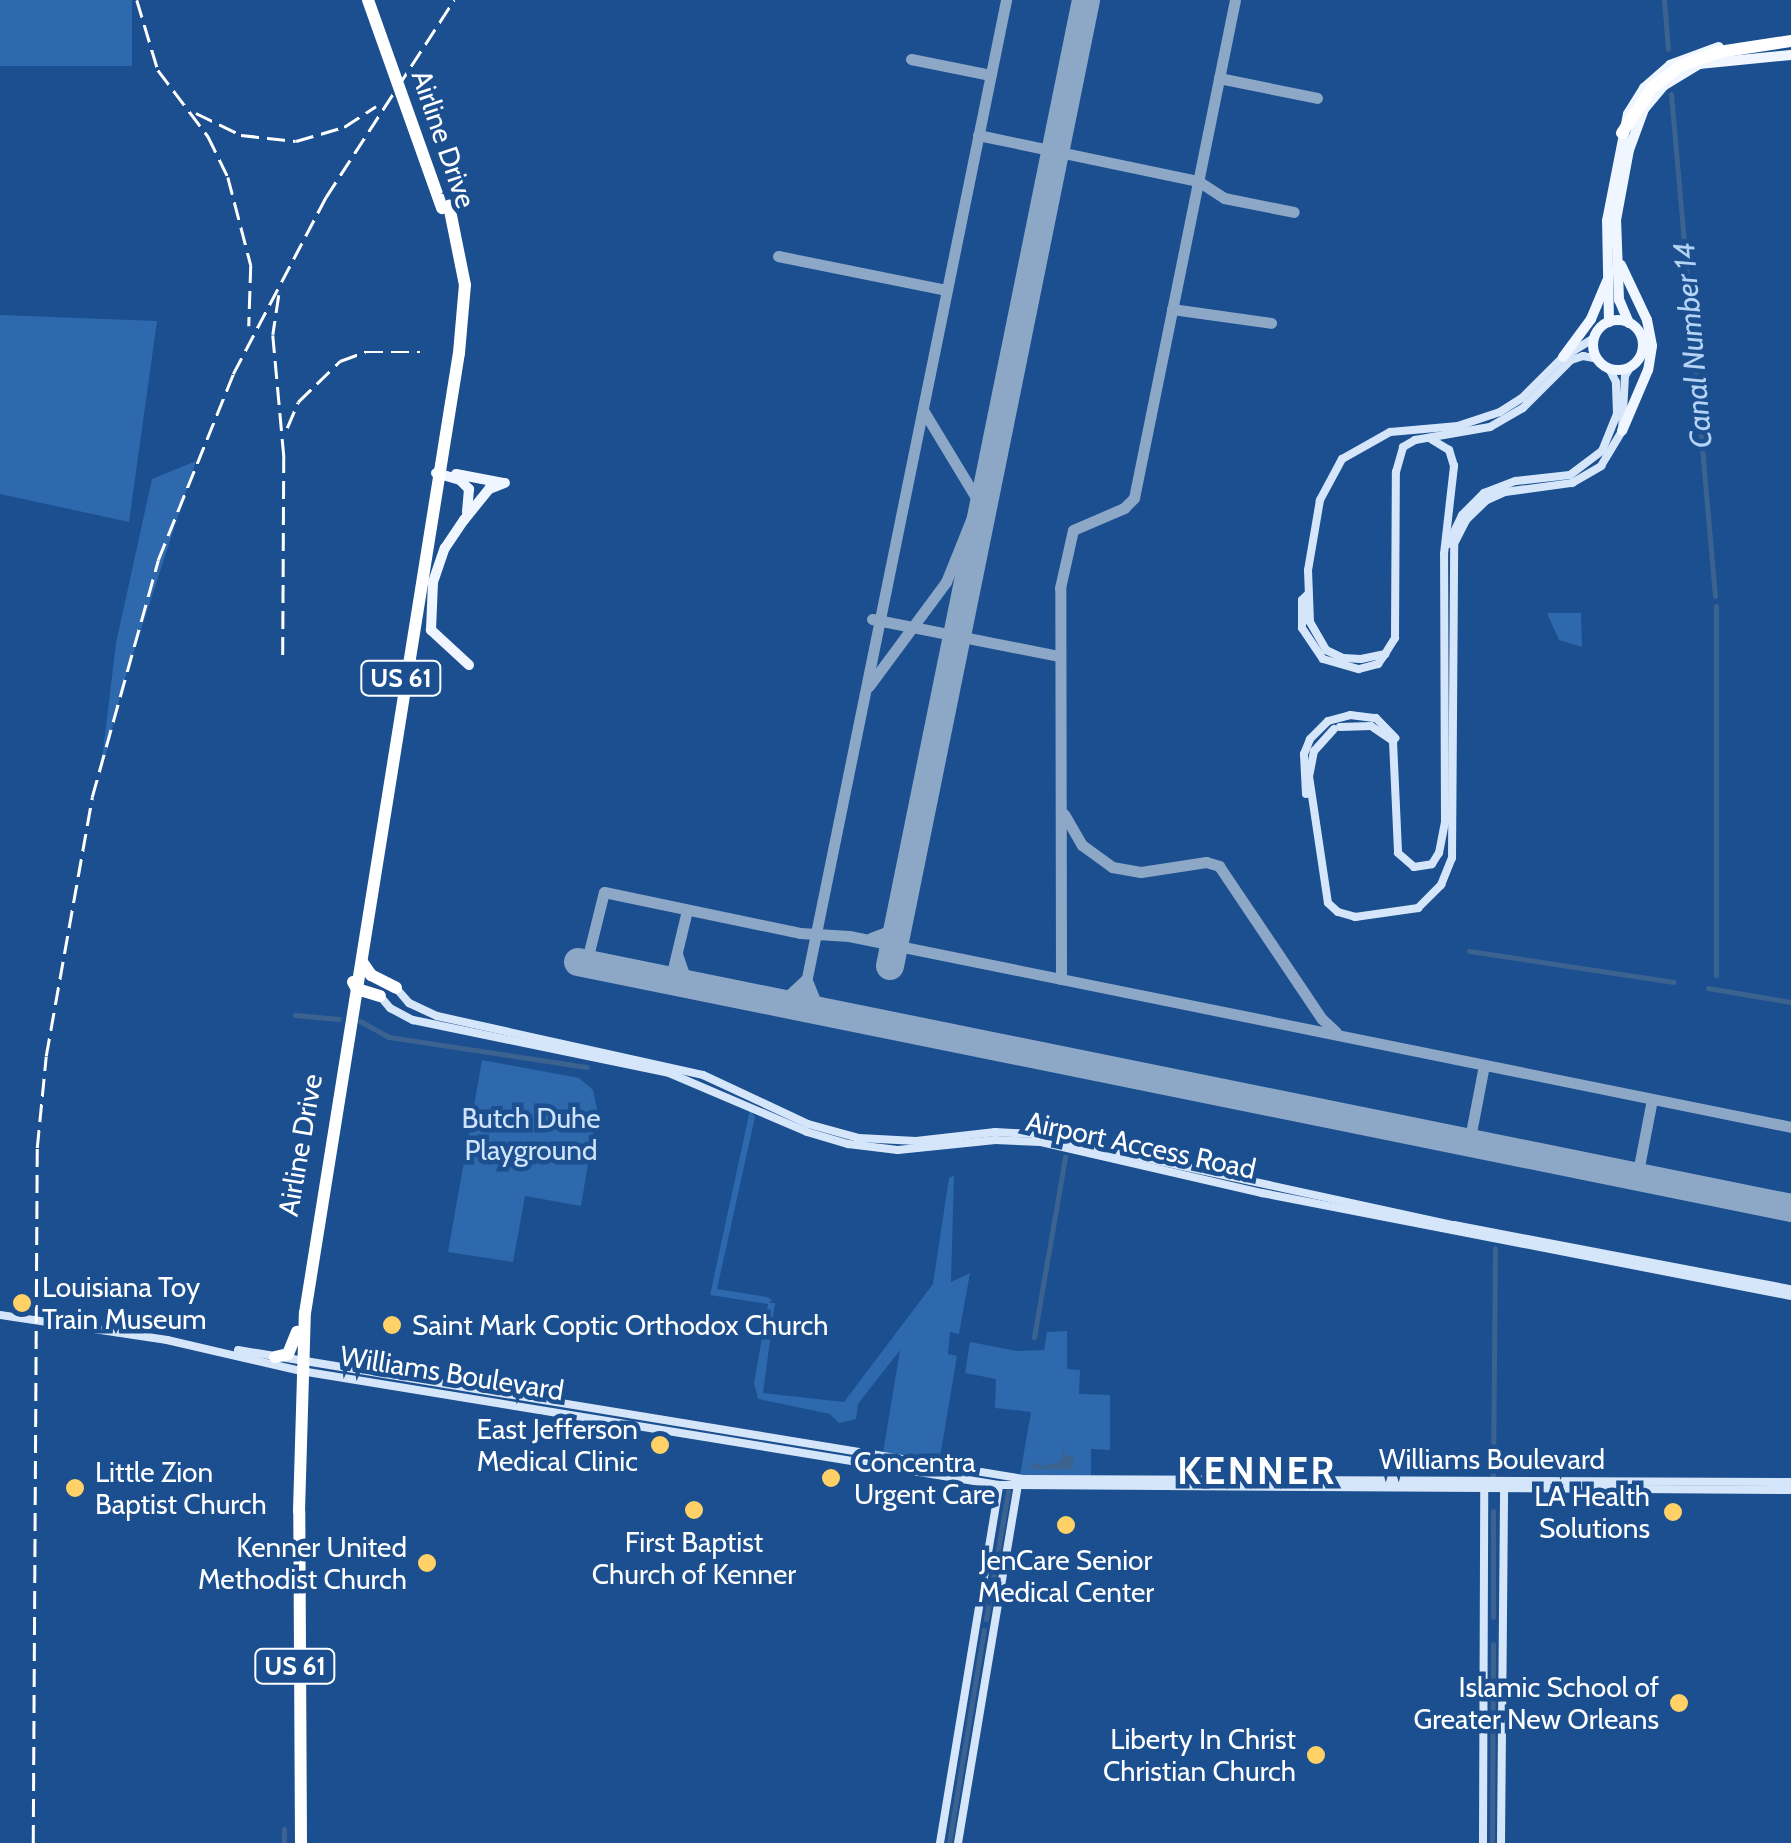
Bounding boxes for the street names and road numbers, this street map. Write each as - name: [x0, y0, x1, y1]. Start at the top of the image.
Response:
- street label: Airline Drive: [405, 66, 483, 212]
- road number: US 61: [358, 658, 444, 698]
- street label: Airline Drive: [271, 1071, 329, 1219]
- street label: Airport Access Road: [1023, 1104, 1259, 1186]
- street label: Williams Boulevard: [338, 1339, 566, 1407]
- street label: Williams Boulevard: [1379, 1442, 1605, 1476]
- road number: US 61: [252, 1646, 338, 1686]

